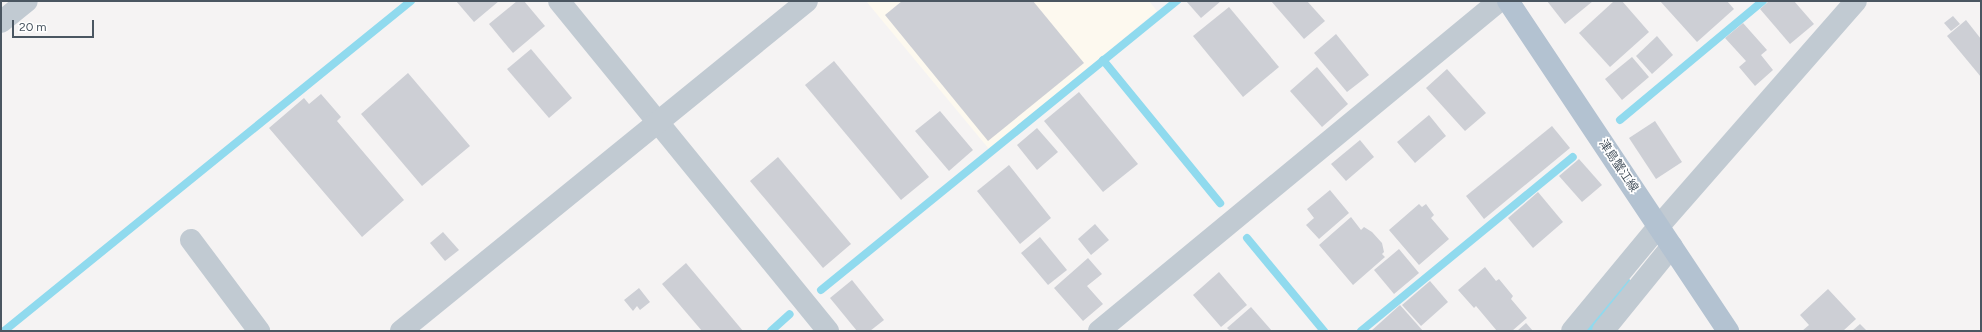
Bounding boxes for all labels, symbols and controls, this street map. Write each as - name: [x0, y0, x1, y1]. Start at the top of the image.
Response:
- scale bar: [14, 12, 96, 38]
- text: 20 m: [19, 20, 47, 34]
- street label: 津島蟹江線: [1595, 137, 1641, 195]

